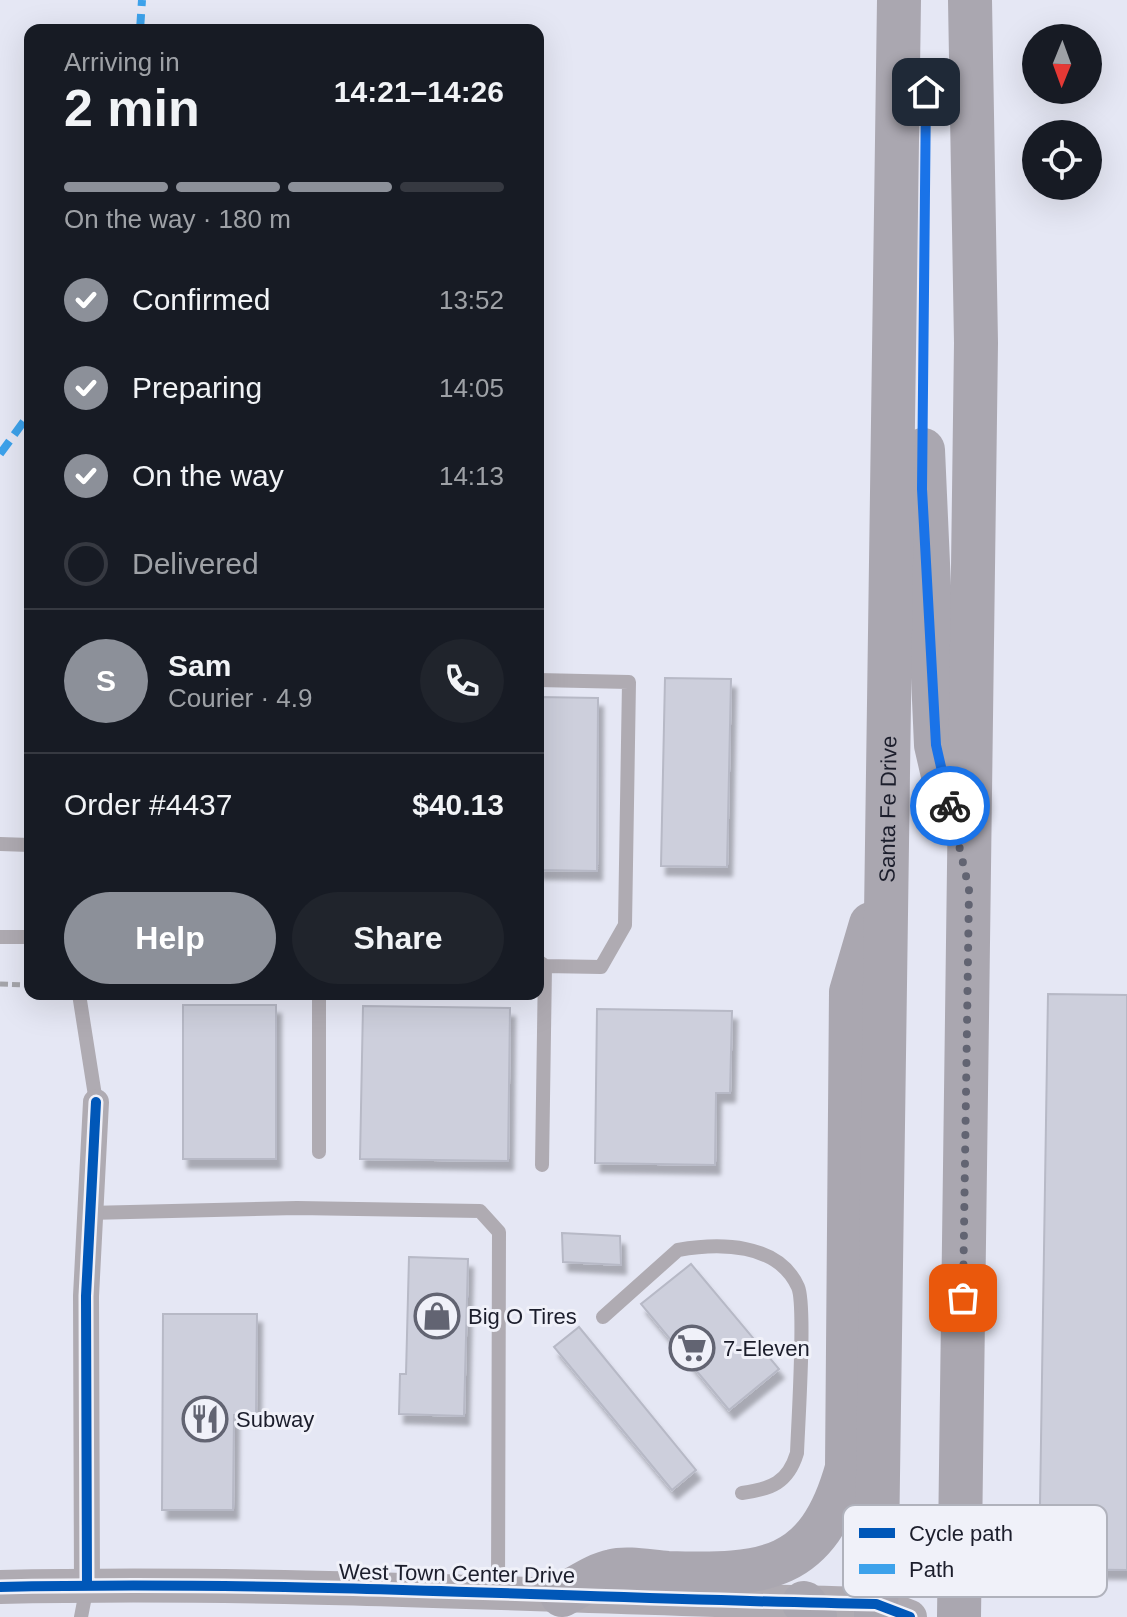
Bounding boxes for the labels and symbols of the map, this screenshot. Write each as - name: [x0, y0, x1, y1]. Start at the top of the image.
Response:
- north arrow: [1022, 24, 1102, 104]
- pin: [892, 58, 960, 126]
- street label: Santa Fe Drive: [874, 735, 902, 883]
- courier: [910, 766, 990, 846]
- pin: [929, 1264, 997, 1332]
- shop icon: Big O Tires: [413, 1292, 461, 1340]
- place label: Big O Tires: [468, 1304, 577, 1329]
- supermarket icon: 7-Eleven: [668, 1324, 716, 1372]
- place label: 7-Eleven: [723, 1336, 810, 1361]
- restaurant icon: Subway: [181, 1395, 229, 1443]
- place label: Subway: [236, 1407, 314, 1432]
- legend: [843, 1505, 1107, 1597]
- text: Cycle path: [909, 1521, 1013, 1546]
- text: Path: [909, 1557, 954, 1582]
- street label: West Town Center Drive: [339, 1559, 575, 1588]

